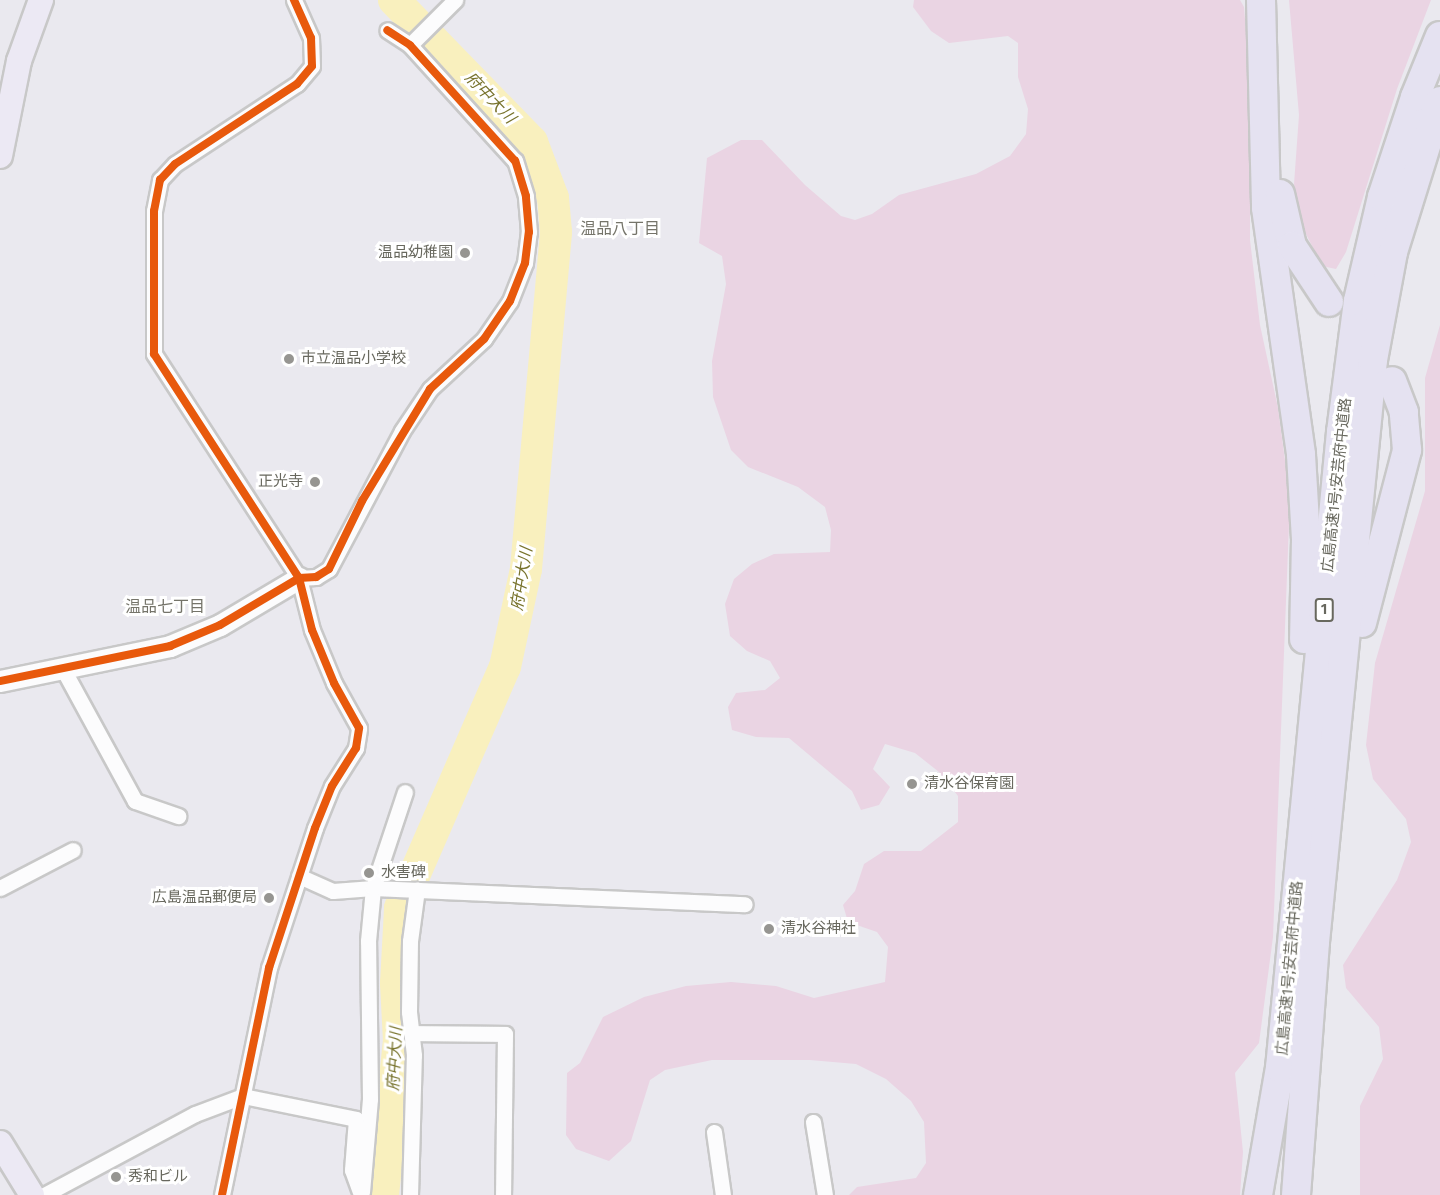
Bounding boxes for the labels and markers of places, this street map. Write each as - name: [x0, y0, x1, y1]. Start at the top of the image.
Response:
- place label: 温品幼稚園: [378, 244, 453, 262]
- marker: 温品幼稚園: [458, 246, 472, 260]
- place label: 市立温品小学校: [301, 350, 406, 368]
- marker: 市立温品小学校: [282, 352, 296, 366]
- place label: 正光寺: [258, 473, 303, 491]
- marker: 正光寺: [308, 475, 322, 489]
- place label: 清水谷保育園: [924, 775, 1014, 793]
- marker: 清水谷保育園: [905, 777, 919, 791]
- place label: 水害碑: [381, 864, 426, 882]
- marker: 水害碑: [362, 866, 376, 880]
- place label: 広島温品郵便局: [152, 889, 257, 907]
- marker: 広島温品郵便局: [262, 891, 276, 905]
- place label: 清水谷神社: [781, 920, 856, 938]
- marker: 清水谷神社: [762, 922, 776, 936]
- place label: 秀和ビル: [128, 1168, 188, 1186]
- marker: 秀和ビル: [109, 1170, 123, 1184]

